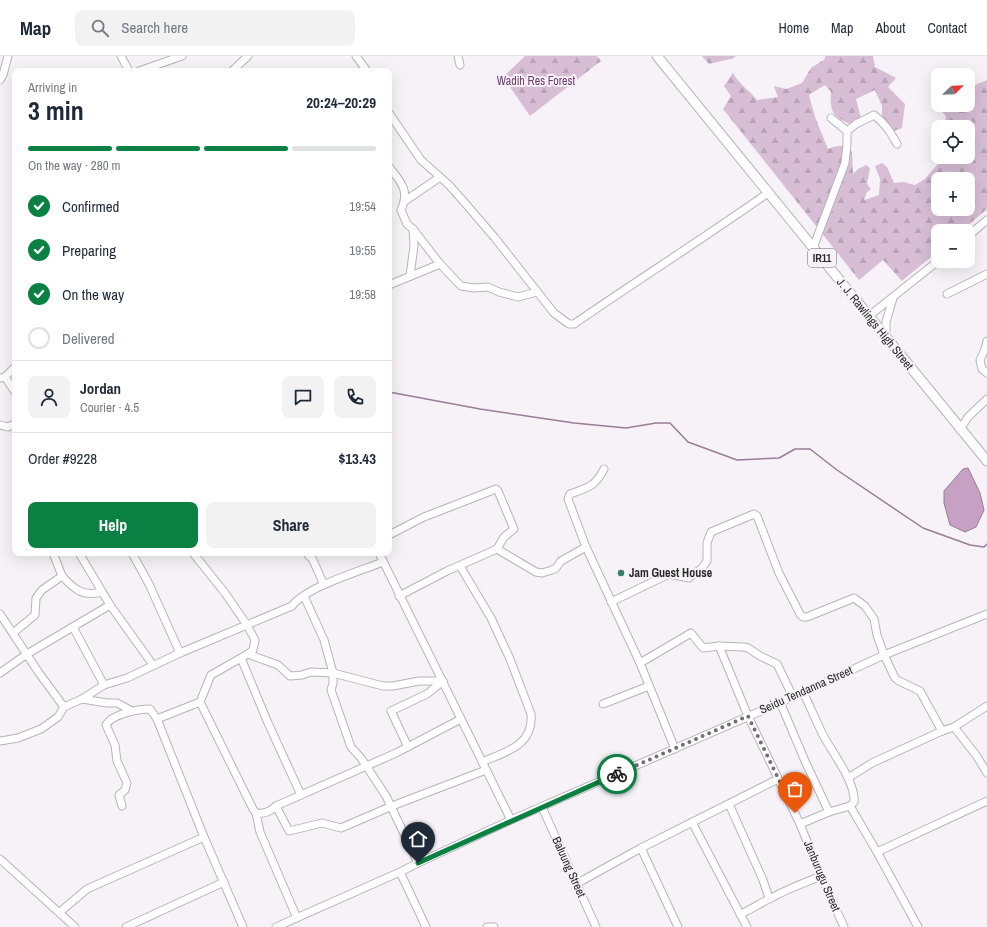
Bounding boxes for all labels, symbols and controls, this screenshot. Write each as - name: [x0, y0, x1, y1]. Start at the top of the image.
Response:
- search box: [75, 10, 355, 46]
- text: Map: [20, 15, 51, 41]
- icon: search: [89, 17, 111, 39]
- text: Search here: [121, 17, 188, 38]
- text: Home: [778, 19, 809, 37]
- text: Map: [831, 19, 853, 37]
- text: About: [875, 19, 905, 37]
- text: Contact: [927, 19, 967, 37]
- north arrow: [931, 68, 975, 112]
- map controls: [931, 68, 975, 268]
- park label: Wadih Res Forest: [497, 73, 575, 89]
- text: Arriving in: [28, 79, 77, 96]
- text: 20:24–20:29: [306, 92, 376, 113]
- text: 3 min: [28, 93, 84, 128]
- button: locate: [931, 120, 975, 164]
- text: On the way · 280 m: [28, 157, 120, 174]
- button: +: [931, 172, 975, 216]
- icon: check: [28, 195, 50, 217]
- text: Confirmed: [62, 196, 119, 217]
- text: 19:54: [349, 198, 376, 215]
- button: −: [931, 224, 975, 268]
- icon: check: [28, 239, 50, 261]
- text: Preparing: [62, 240, 116, 261]
- text: 19:55: [349, 242, 376, 259]
- road number: IR11: [808, 249, 836, 267]
- street label: J. J. Rawlings High Street: [833, 275, 917, 373]
- icon: check: [28, 283, 50, 305]
- text: On the way: [62, 284, 124, 305]
- text: 19:58: [349, 286, 376, 303]
- text: Delivered: [62, 328, 115, 349]
- button: person: [28, 376, 70, 418]
- button: chat: [282, 376, 324, 418]
- button: phone: [334, 376, 376, 418]
- text: Jordan: [80, 378, 121, 399]
- text: Courier · 4.5: [80, 399, 139, 416]
- text: Order #9228: [28, 448, 97, 469]
- text: $13.43: [338, 448, 376, 469]
- button: Help: [28, 502, 198, 548]
- button: Share: [206, 502, 376, 548]
- place label: Jam Guest House: [629, 565, 713, 581]
- marker: Jam Guest House: [616, 568, 626, 578]
- street label: Seidu Tendanna Street: [757, 662, 855, 718]
- courier: [597, 754, 637, 794]
- icon: bike: [606, 763, 628, 785]
- pin: [778, 772, 812, 813]
- icon: bag: [784, 778, 806, 800]
- pin: [401, 822, 435, 863]
- icon: home: [407, 828, 429, 850]
- street label: Baluung Street: [548, 834, 590, 900]
- street label: Janburugu Street: [800, 838, 844, 914]

